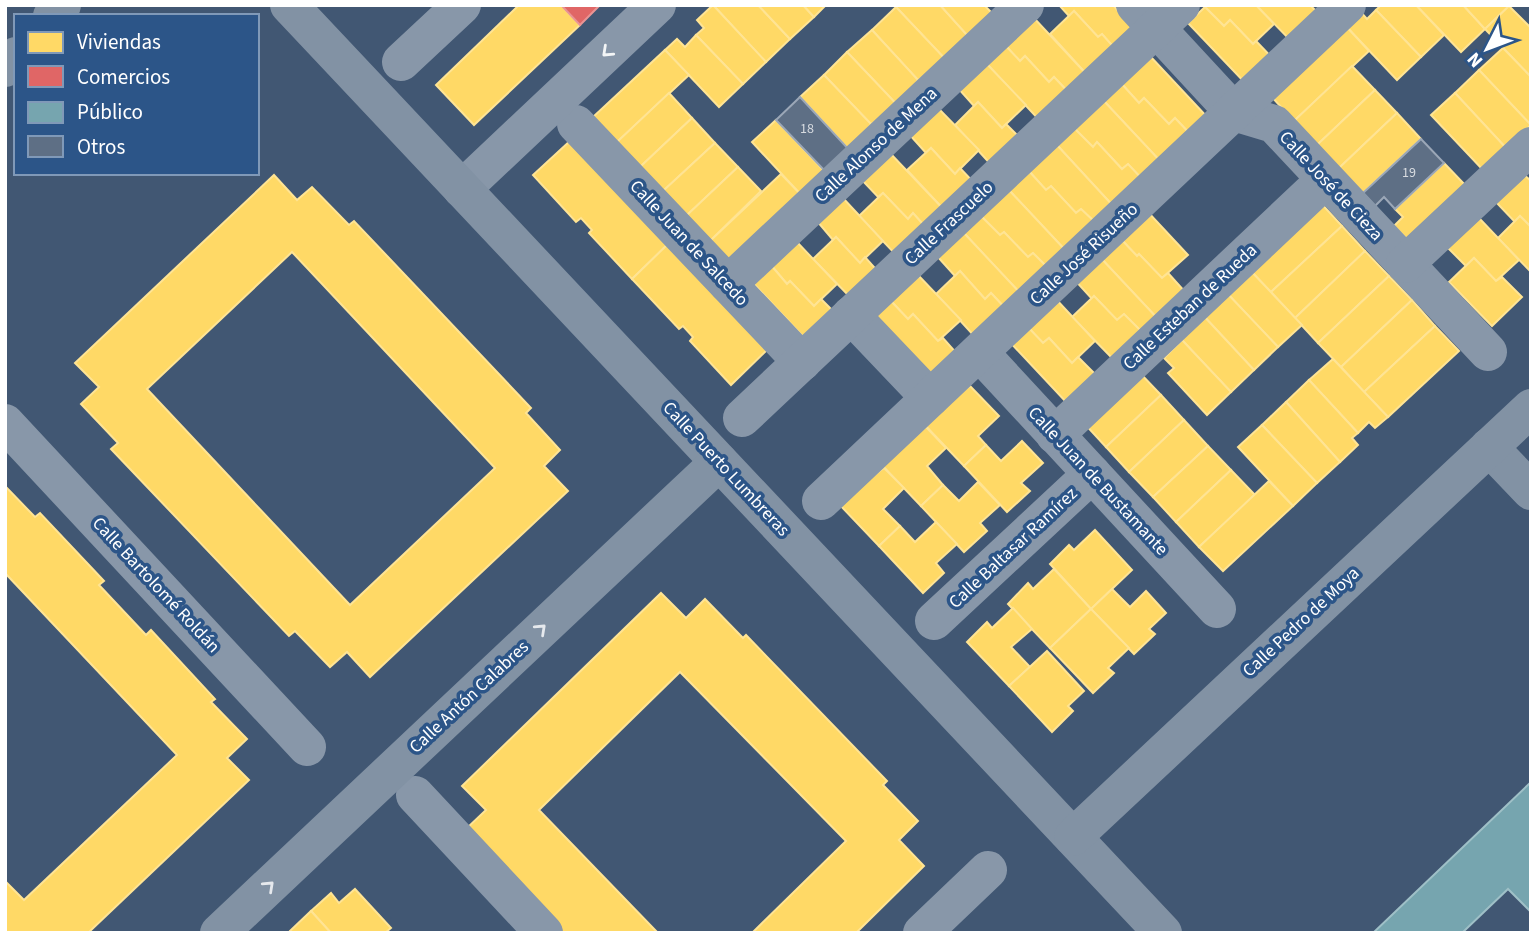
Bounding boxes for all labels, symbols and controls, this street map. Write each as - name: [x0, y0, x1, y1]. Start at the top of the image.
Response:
- legend: [14, 14, 259, 175]
- north arrow: [1452, 14, 1522, 84]
- text: Viviendas: [77, 27, 161, 57]
- one-way arrow: [602, 44, 615, 56]
- text: N: [1461, 46, 1490, 73]
- text: Comercios: [77, 62, 170, 92]
- street label: Calle Alonso de Mena: [809, 82, 943, 208]
- text: Público: [77, 97, 143, 127]
- house number: 18: [800, 119, 814, 139]
- street label: Calle José de Cieza: [1273, 126, 1389, 246]
- text: Otros: [77, 132, 125, 162]
- house number: 19: [1402, 163, 1416, 183]
- street label: Calle Juan de Salcedo: [624, 174, 754, 312]
- street label: Calle Frascuelo: [899, 175, 999, 271]
- street label: Calle José Risueño: [1024, 197, 1144, 311]
- street label: Calle Esteban de Rueda: [1117, 238, 1263, 376]
- street label: Calle Puerto Lumbreras: [657, 396, 795, 542]
- street label: Calle Juan de Bustamante: [1022, 401, 1174, 561]
- street label: Calle Baltasar Ramírez: [943, 481, 1083, 614]
- street label: Calle Bartolomé Roldán: [86, 512, 226, 658]
- street label: Calle Pedro de Moya: [1237, 561, 1365, 683]
- one-way arrow: [533, 624, 546, 637]
- street label: Calle Antón Calabres: [404, 635, 534, 759]
- one-way arrow: [261, 881, 274, 894]

